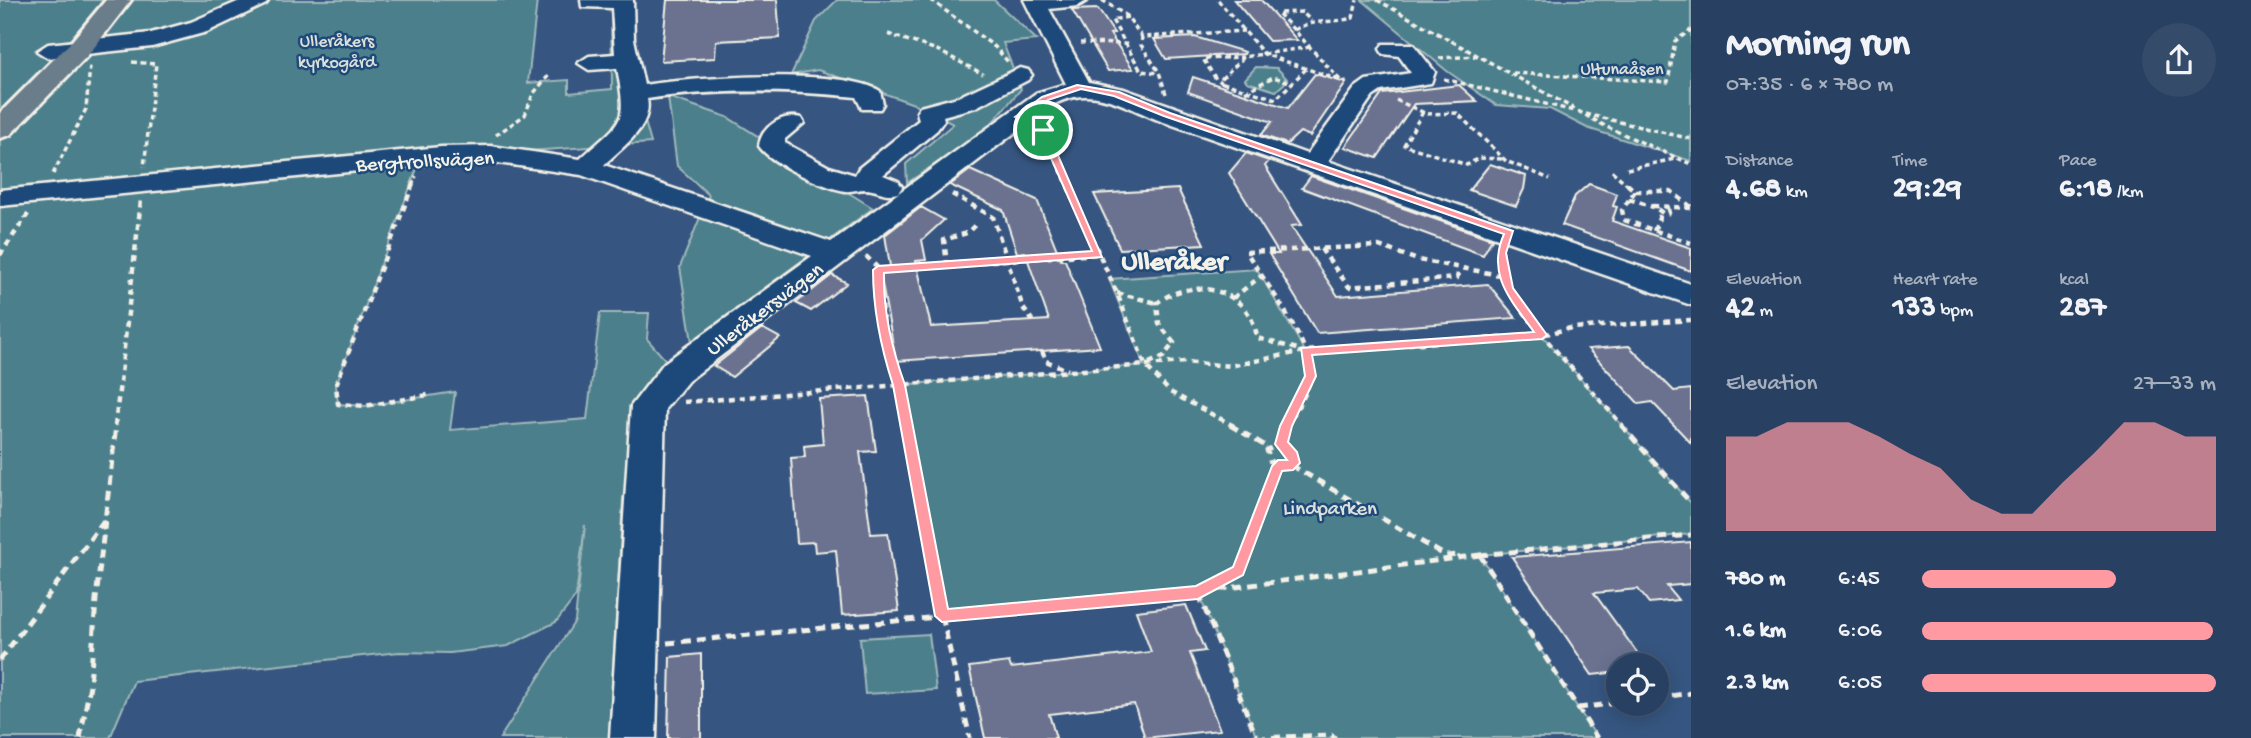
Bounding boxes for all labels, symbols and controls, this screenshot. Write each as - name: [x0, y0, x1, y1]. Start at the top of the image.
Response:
- button: share: [2142, 23, 2216, 97]
- text: Morning run: [1726, 24, 1910, 68]
- park label: Ulleråkers kyrkogård: [298, 32, 377, 74]
- park label: Ultunaåsen: [1580, 60, 1664, 81]
- text: 07:35 · 6 × 780 m: [1726, 72, 1893, 99]
- pin: [1013, 100, 1073, 160]
- icon: arrive: [1024, 111, 1062, 149]
- street label: Bergtrollsvägen: [354, 147, 495, 180]
- text: Distance: [1726, 150, 1793, 173]
- text: Time: [1893, 150, 1927, 173]
- text: Pace: [2059, 150, 2097, 173]
- text: 4.68: [1726, 173, 1781, 208]
- text: 29:29: [1893, 173, 1962, 208]
- text: 6:18: [2059, 173, 2113, 208]
- text: km: [1781, 181, 1808, 204]
- text: /km: [2113, 181, 2144, 204]
- district label: Ulleråker: [1121, 247, 1230, 280]
- street label: Ulleråkersvägen: [703, 259, 830, 363]
- text: Elevation: [1726, 269, 1802, 292]
- text: Heart rate: [1893, 269, 1978, 292]
- text: kcal: [2059, 269, 2089, 292]
- text: 42: [1726, 292, 1755, 327]
- text: 133: [1893, 292, 1936, 327]
- text: 287: [2059, 292, 2106, 327]
- text: m: [1755, 300, 1773, 323]
- text: bpm: [1936, 300, 1973, 323]
- text: Elevation: [1726, 371, 1817, 398]
- text: 27–33 m: [2133, 371, 2216, 398]
- park label: Lindparken: [1283, 498, 1377, 523]
- text: 780 m: [1726, 566, 1785, 593]
- text: 6:45: [1838, 566, 1880, 593]
- text: 1.6 km: [1726, 618, 1786, 645]
- text: 6:06: [1838, 618, 1882, 645]
- map controls: [1606, 653, 1669, 716]
- button: locate: [1606, 653, 1669, 716]
- text: 2.3 km: [1726, 670, 1788, 697]
- text: 6:05: [1838, 670, 1882, 697]

